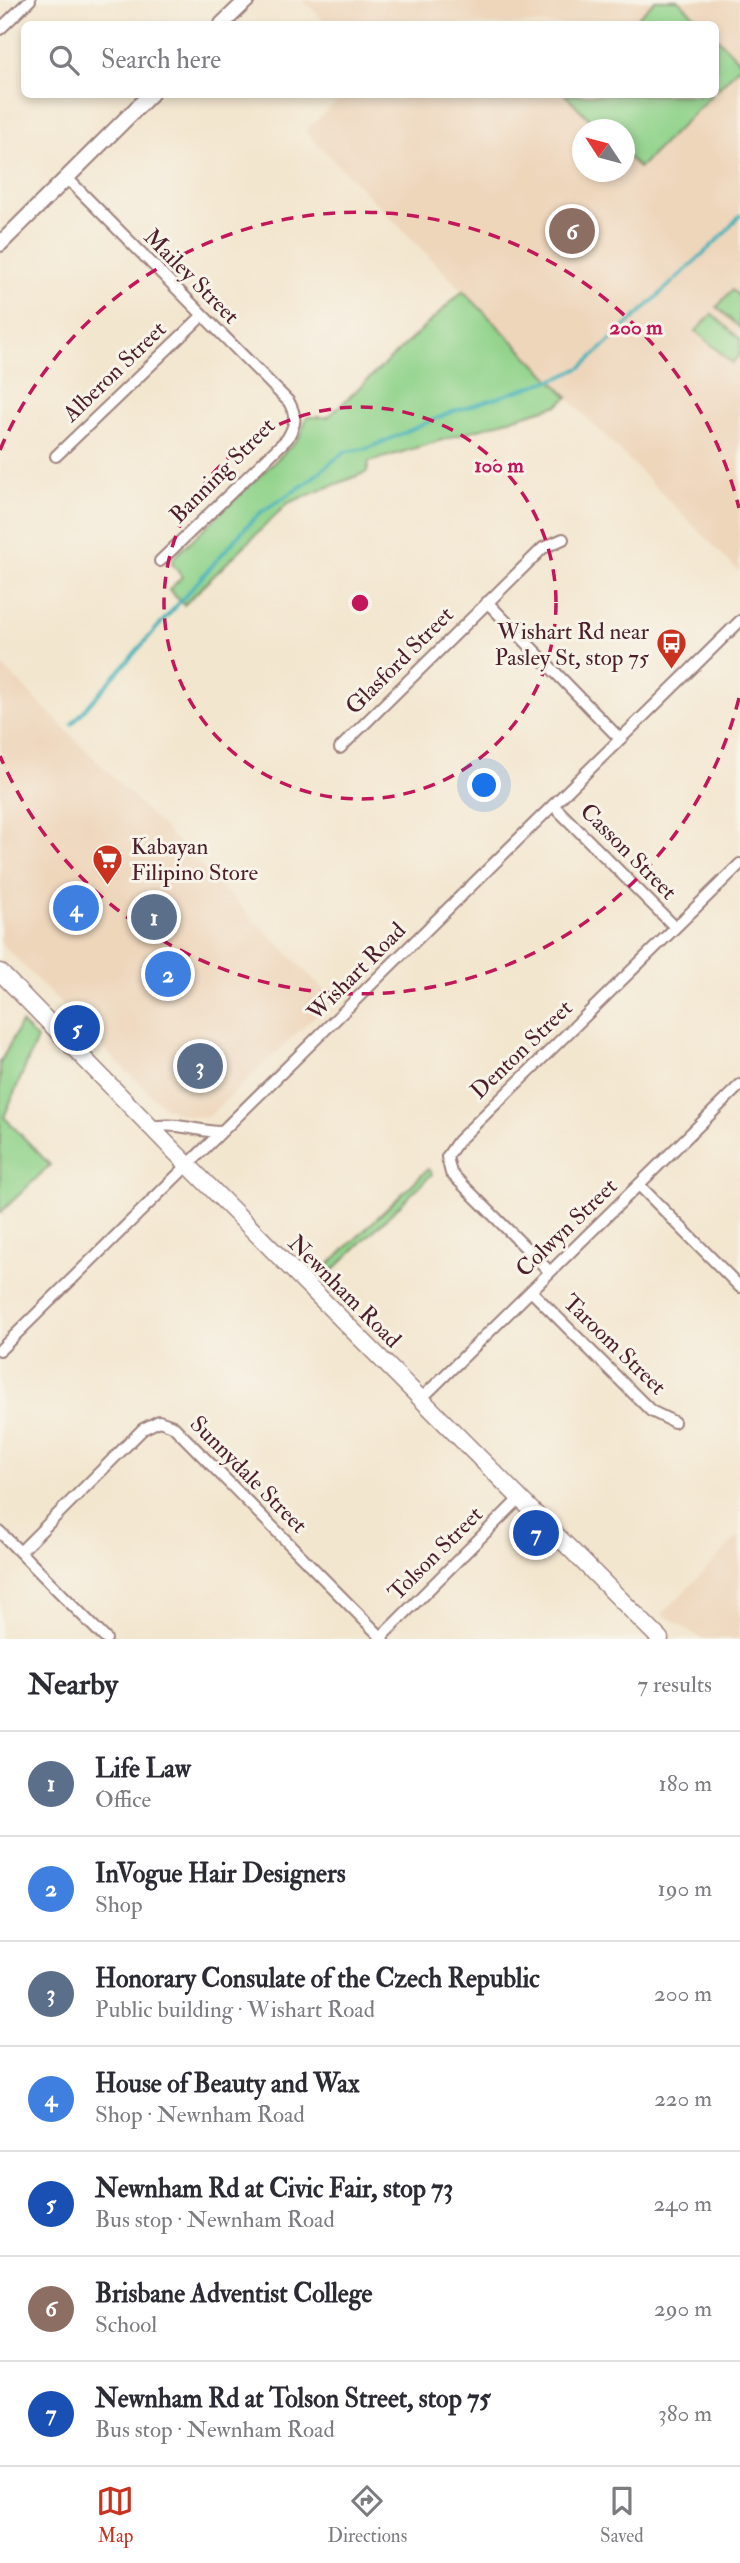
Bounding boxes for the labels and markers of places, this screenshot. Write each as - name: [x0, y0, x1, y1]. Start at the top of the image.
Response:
- pin: 6: [549, 205, 595, 257]
- centre of rings: [348, 591, 372, 615]
- place label: Wishart Rd near Pasley St, stop 75: [494, 617, 649, 673]
- bus stop icon: Wishart Rd near Pasley St, stop 75: [655, 627, 689, 671]
- place label: Kabayan Filipino Store: [131, 832, 258, 888]
- supermarket icon: Kabayan Filipino Store: [91, 842, 125, 886]
- pin: 4: [53, 882, 99, 934]
- pin: 1: [131, 891, 177, 943]
- pin: 2: [145, 948, 191, 1000]
- pin: 5: [54, 1002, 100, 1054]
- pin: 3: [177, 1040, 223, 1092]
- pin: 7: [513, 1507, 559, 1559]

